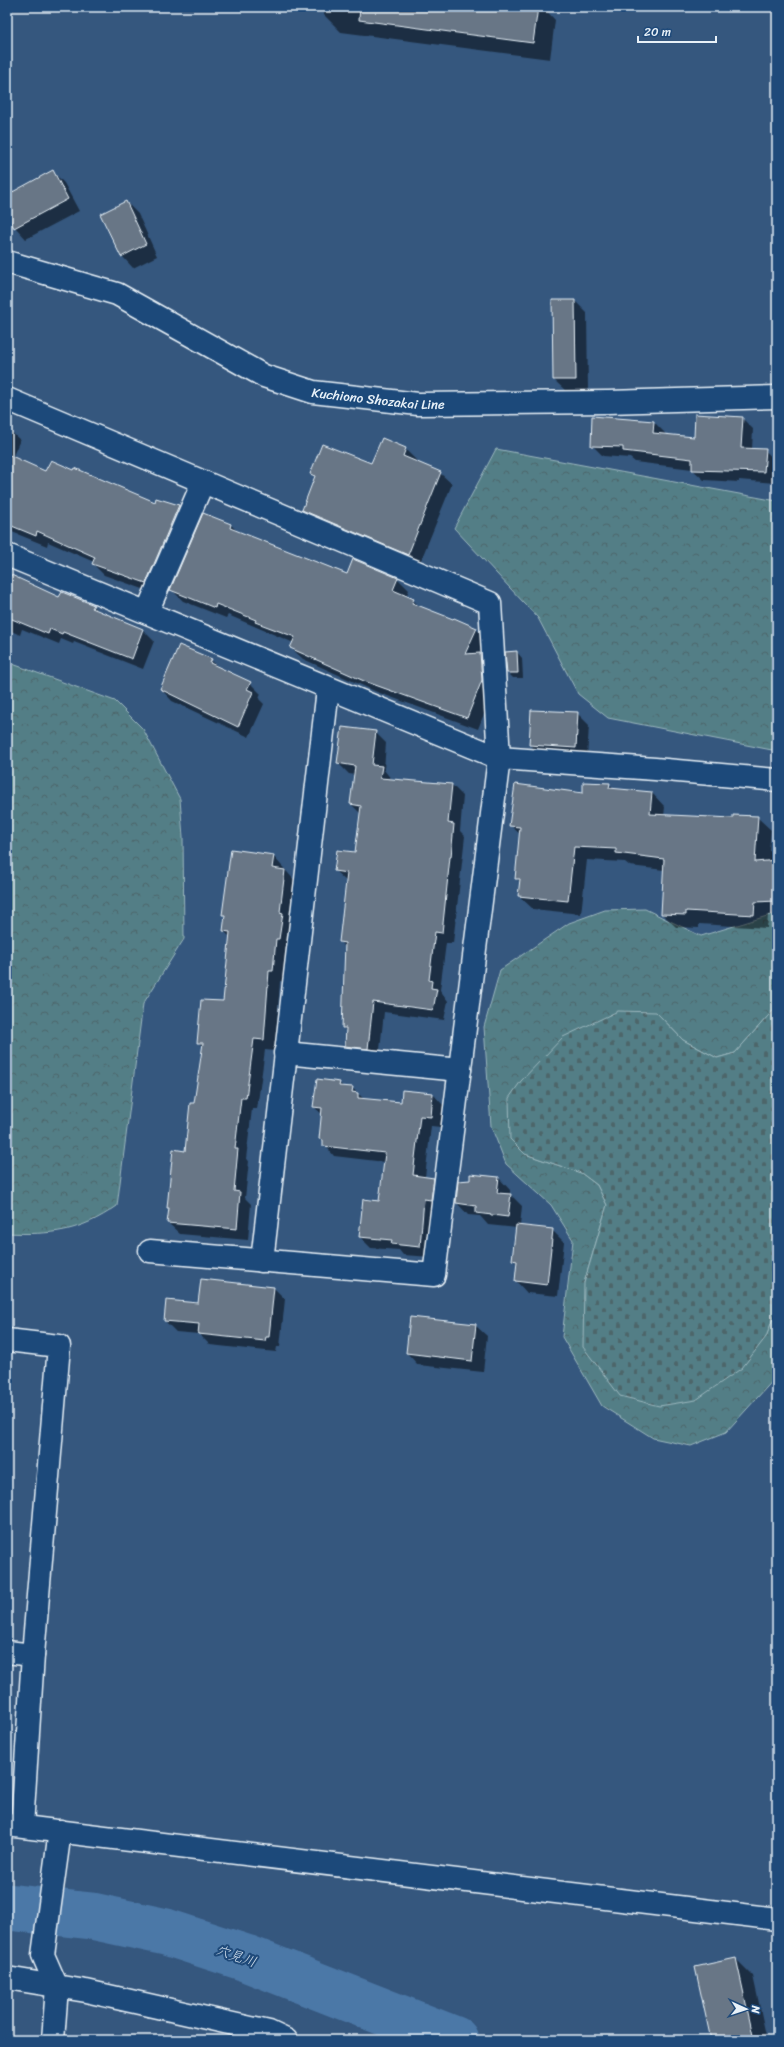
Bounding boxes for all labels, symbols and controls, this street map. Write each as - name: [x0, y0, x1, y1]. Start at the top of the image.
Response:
- scale bar: [638, 18, 716, 44]
- text: 20 m: [644, 21, 671, 43]
- street label: Kuchiono Shozakai Line: [311, 380, 445, 416]
- water label: 穴見川: [212, 1937, 260, 1975]
- north arrow: [726, 1989, 766, 2029]
- text: N: [746, 2004, 765, 2014]

